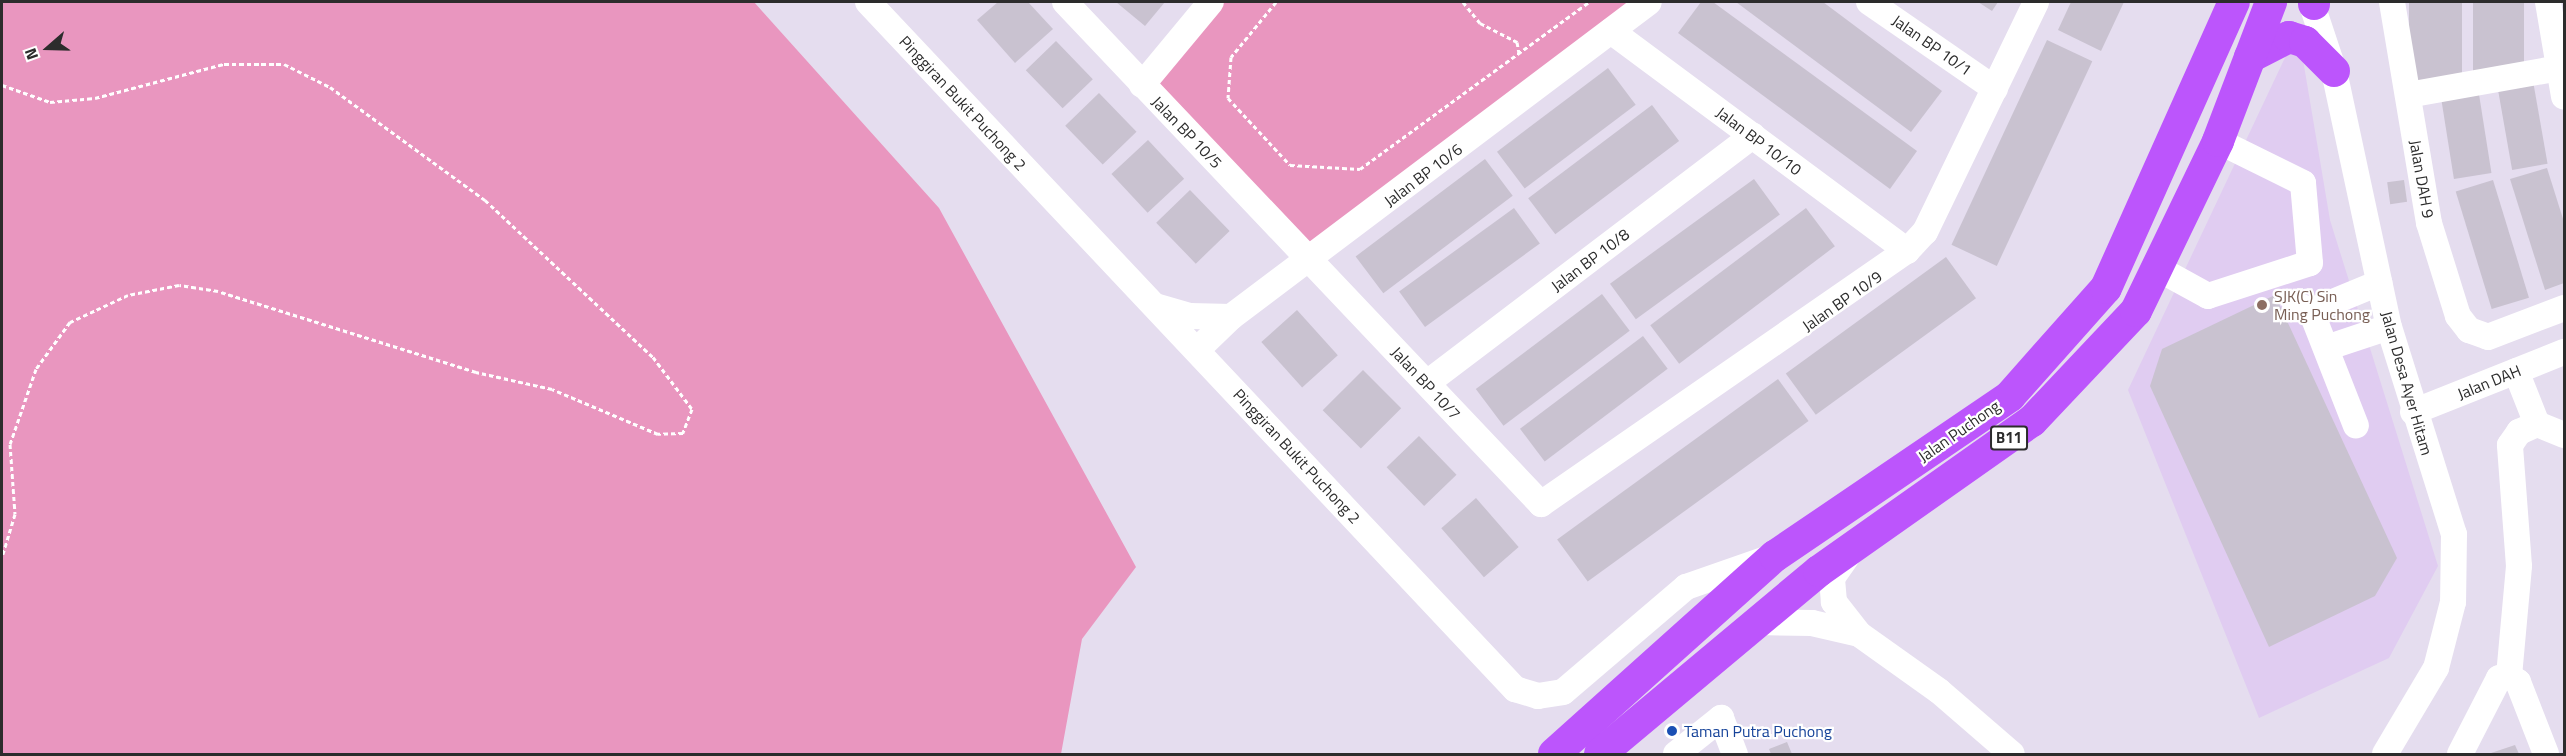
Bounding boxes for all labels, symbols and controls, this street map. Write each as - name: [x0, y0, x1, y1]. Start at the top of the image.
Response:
- street label: Jalan BP 10/1: [1888, 11, 1976, 79]
- north arrow: [18, 18, 78, 78]
- street label: Pinggiran Bukit Puchong 2: [896, 32, 1030, 174]
- text: N: [18, 45, 44, 63]
- street label: Jalan BP 10/5: [1148, 92, 1226, 172]
- street label: Jalan BP 10/10: [1713, 103, 1805, 179]
- street label: Jalan DAH 9: [2406, 138, 2438, 220]
- street label: Jalan BP 10/6: [1380, 139, 1466, 211]
- street label: Jalan BP 10/8: [1547, 224, 1633, 296]
- street label: Jalan BP 10/9: [1798, 267, 1886, 335]
- place label: SJK(C) Sin Ming Puchong: [2274, 286, 2370, 324]
- marker: SJK(C) Sin Ming Puchong: [2255, 298, 2269, 312]
- street label: Jalan Desa Ayer Hitam: [2377, 309, 2437, 457]
- street label: Jalan BP 10/7: [1387, 343, 1465, 423]
- street label: Jalan DAH: [2454, 361, 2524, 403]
- street label: Pinggiran Bukit Puchong 2: [1230, 385, 1364, 527]
- street label: Jalan Puchong: [1914, 396, 2004, 466]
- road number: B11: [1990, 426, 2028, 450]
- place label: Taman Putra Puchong: [1684, 721, 1832, 741]
- marker: Taman Putra Puchong: [1665, 724, 1679, 738]

